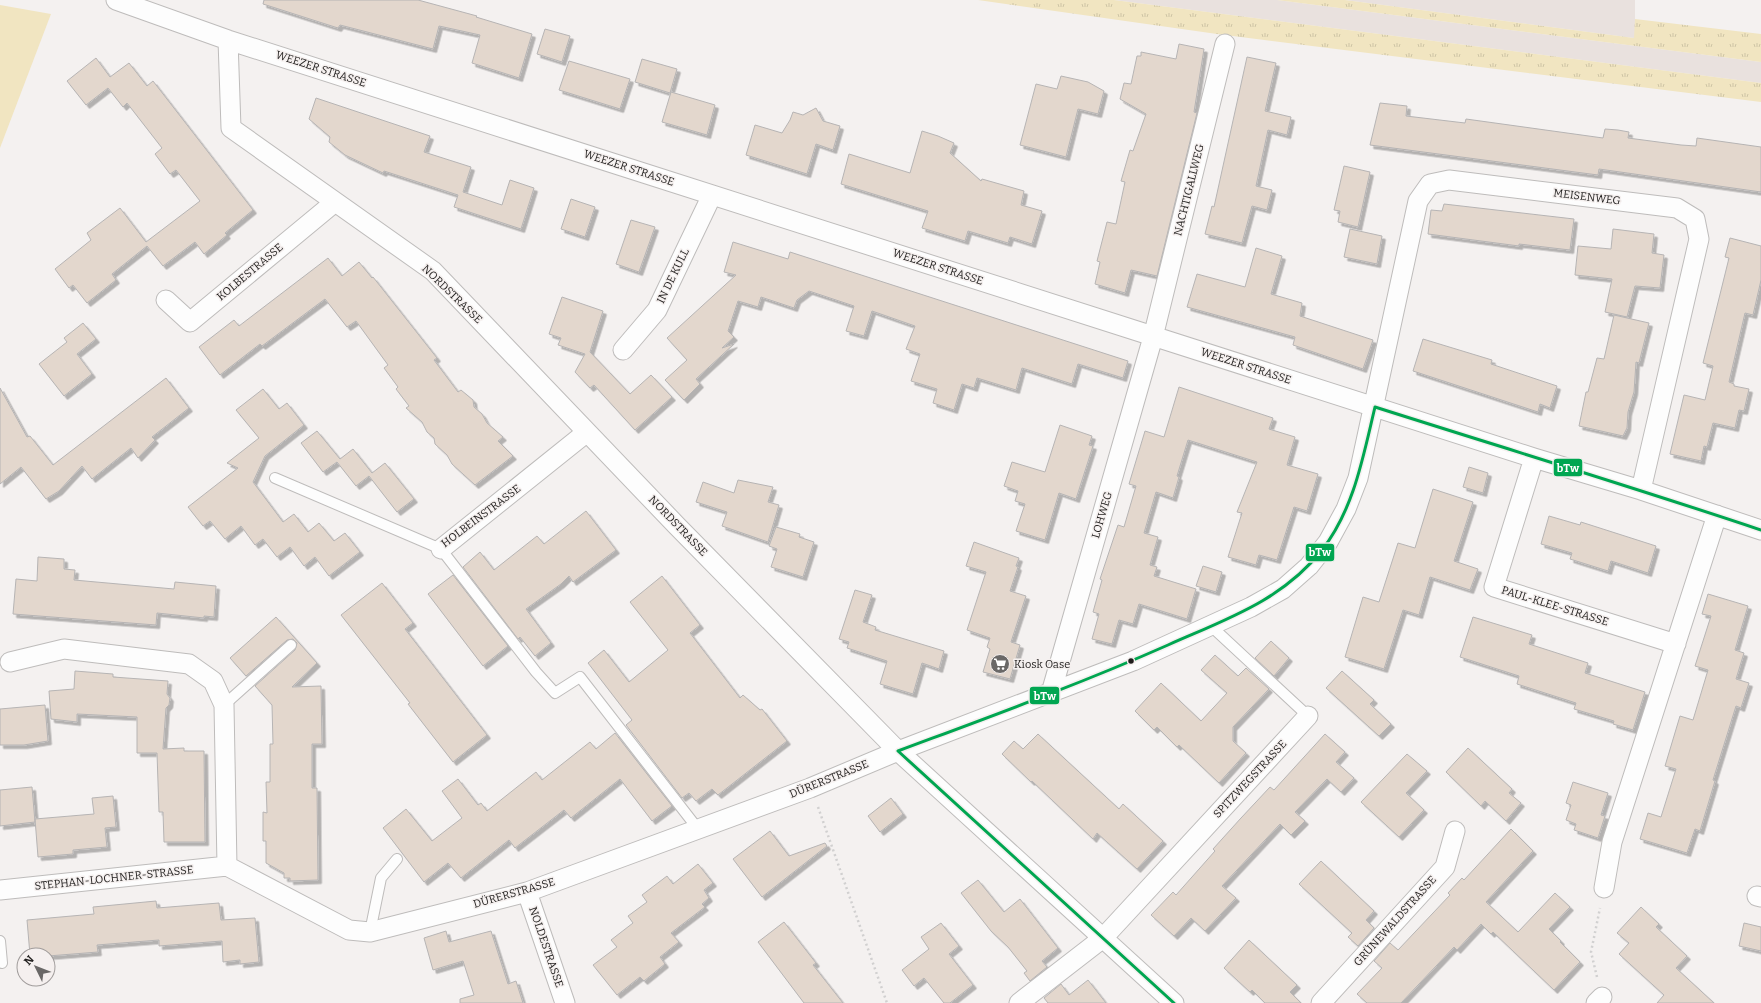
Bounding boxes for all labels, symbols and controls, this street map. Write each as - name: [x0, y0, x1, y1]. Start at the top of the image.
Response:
- street label: WEEZER STRASSE: [274, 48, 368, 90]
- street label: NACHTIGALLWEG: [1171, 143, 1207, 237]
- street label: WEEZER STRASSE: [582, 147, 676, 189]
- street label: MEISENWEG: [1553, 186, 1621, 208]
- street label: KOLBESTRASSE: [214, 241, 286, 303]
- street label: WEEZER STRASSE: [891, 246, 985, 288]
- street label: IN DE KULL: [654, 247, 692, 305]
- street label: NORDSTRASSE: [419, 262, 485, 326]
- street label: WEEZER STRASSE: [1199, 345, 1293, 387]
- line badge: bTw: [1553, 458, 1583, 477]
- text: bTw: [1557, 462, 1580, 475]
- street label: HOLBEINSTRASSE: [439, 482, 523, 550]
- street label: LOHWEG: [1089, 490, 1115, 540]
- street label: NORDSTRASSE: [646, 493, 710, 559]
- line badge: bTw: [1305, 543, 1335, 562]
- text: bTw: [1309, 546, 1332, 559]
- street label: PAUL-KLEE-STRASSE: [1500, 583, 1610, 629]
- supermarket icon: Kiosk Oase: [989, 653, 1011, 675]
- unlabelled marker: [1126, 656, 1136, 666]
- place label: Kiosk Oase: [1014, 658, 1070, 671]
- line badge: bTw: [1029, 686, 1060, 705]
- text: bTw: [1034, 690, 1057, 703]
- street label: SPITZWEGSTRASSE: [1211, 737, 1289, 821]
- street label: DÜRERSTRASSE: [788, 757, 871, 801]
- street label: STEPHAN-LOCHNER-STRASSE: [34, 863, 194, 893]
- street label: GRÜNEWALDSTRASSE: [1351, 873, 1439, 969]
- street label: DÜRERSTRASSE: [472, 875, 556, 911]
- street label: NOLDESTRASSE: [526, 905, 566, 989]
- north arrow: [16, 947, 56, 987]
- text: N: [21, 953, 37, 968]

